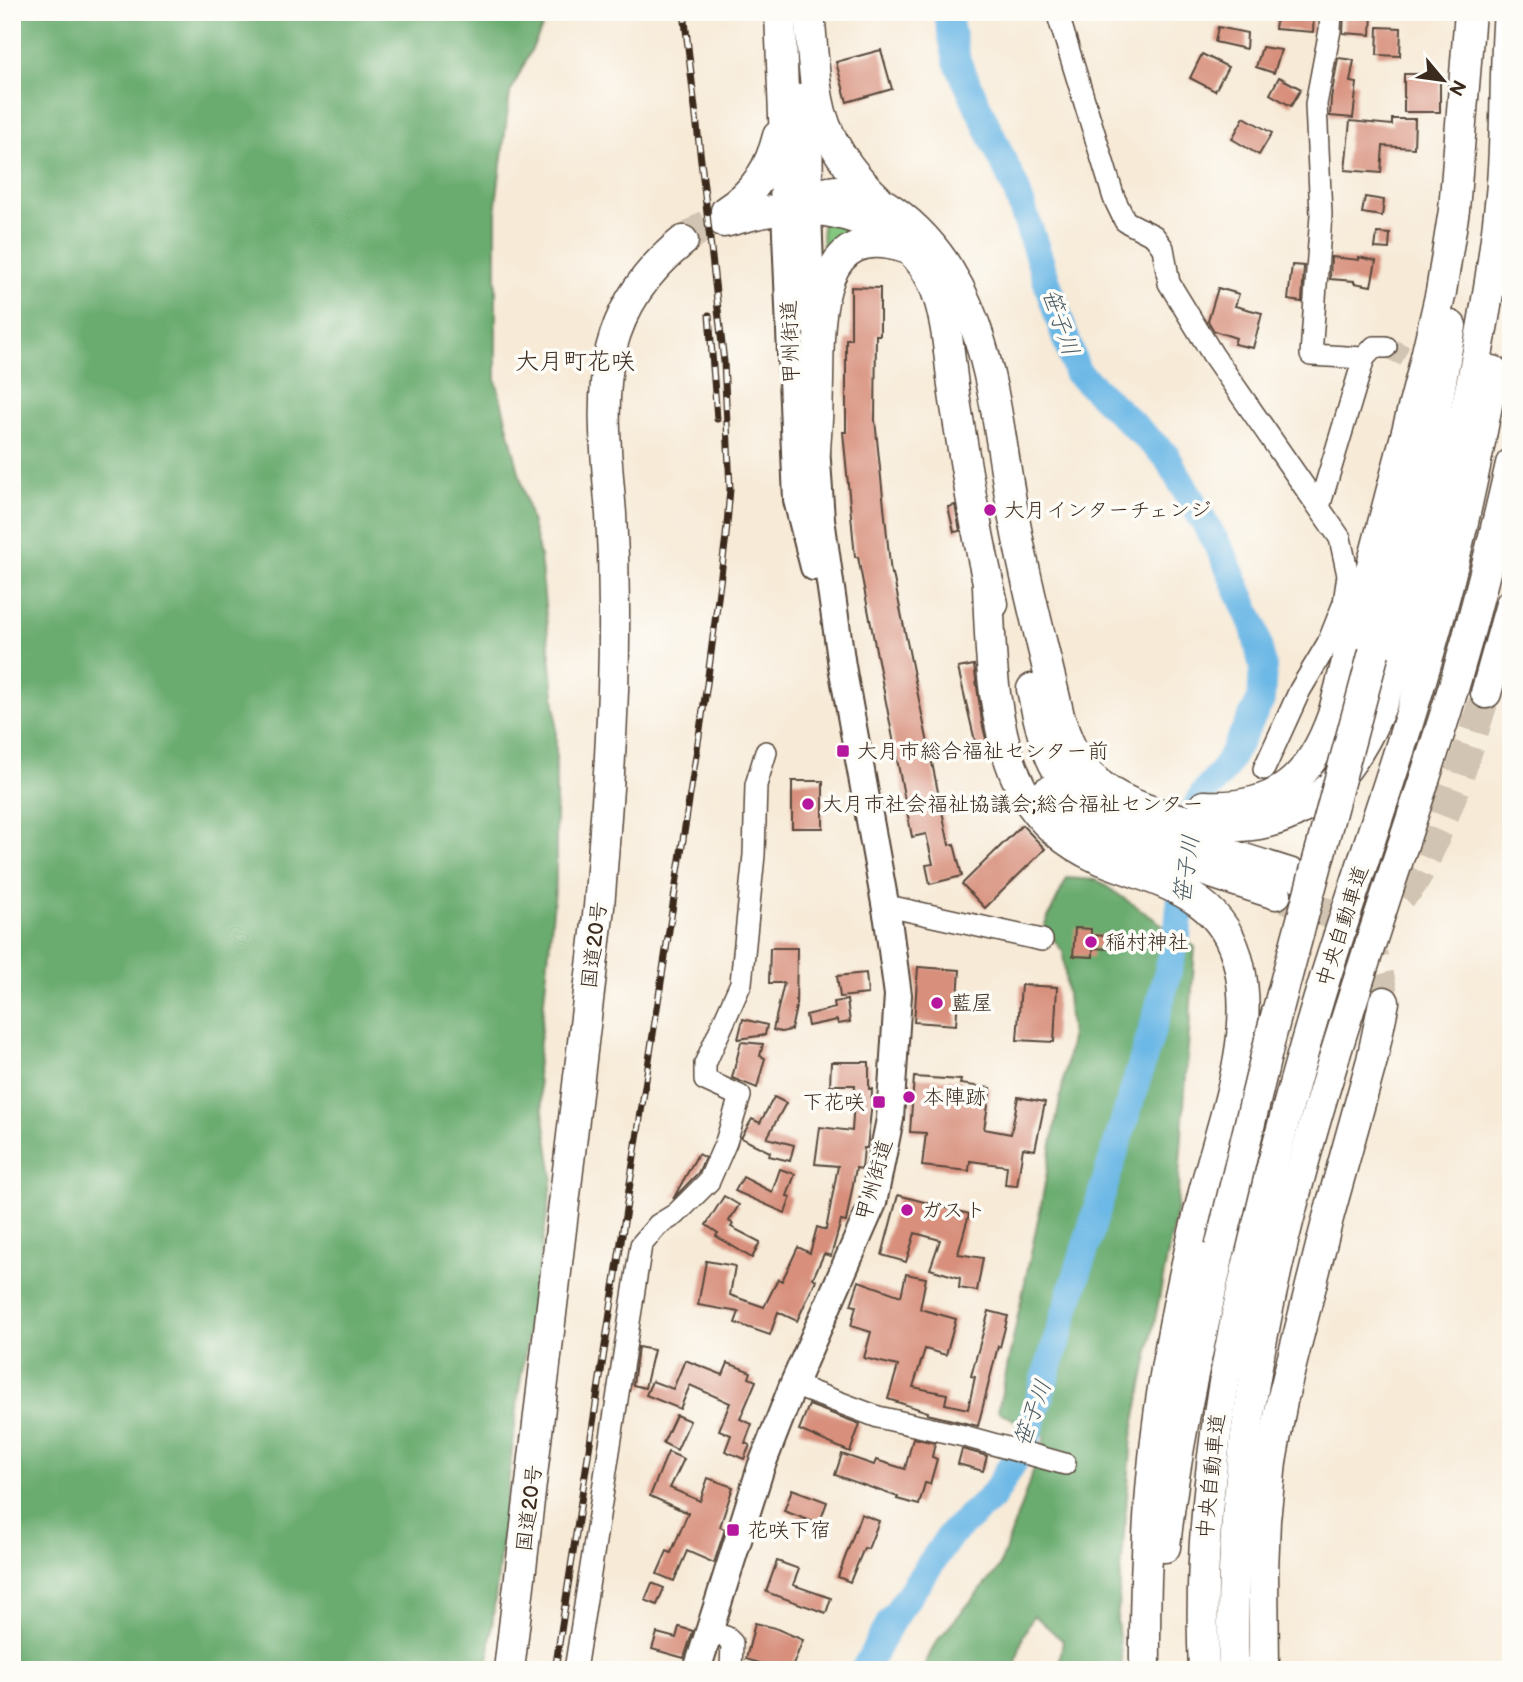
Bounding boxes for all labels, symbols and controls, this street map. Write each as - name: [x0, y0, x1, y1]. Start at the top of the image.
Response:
- north arrow: [1408, 46, 1478, 116]
- text: N: [1443, 76, 1470, 99]
- water label: 笹子川: [1036, 285, 1085, 360]
- street label: 甲州街道: [777, 300, 804, 384]
- district label: 大月町花咲: [515, 347, 635, 376]
- place label: 大月インターチェンジ: [1004, 498, 1211, 523]
- marker: 大月インターチェンジ: [982, 502, 998, 518]
- place label: 大月市総合福祉センター前: [857, 739, 1108, 764]
- marker: 大月市総合福祉センター前: [835, 743, 851, 759]
- place label: 大月市社会福祉協議会;総合福祉センター: [822, 792, 1203, 817]
- marker: 大月市社会福祉協議会;総合福祉センター: [800, 796, 816, 812]
- water label: 笹子川: [1168, 833, 1206, 905]
- street label: 中央自動車道: [1311, 862, 1374, 990]
- street label: 国道20号: [577, 900, 612, 990]
- place label: 稲村神社: [1105, 930, 1189, 955]
- marker: 稲村神社: [1083, 934, 1099, 950]
- place label: 藍屋: [951, 991, 993, 1016]
- marker: 藍屋: [929, 995, 945, 1011]
- place label: 本陣跡: [923, 1085, 986, 1110]
- marker: 本陣跡: [901, 1089, 917, 1105]
- place label: 下花咲: [802, 1090, 865, 1115]
- marker: 下花咲: [871, 1094, 887, 1110]
- street label: 甲州街道: [851, 1136, 898, 1224]
- place label: ガスト: [921, 1198, 986, 1223]
- marker: ガスト: [899, 1202, 915, 1218]
- water label: 笹子川: [1008, 1376, 1058, 1451]
- street label: 中央自動車道: [1192, 1412, 1231, 1540]
- street label: 国道20号: [512, 1463, 547, 1553]
- place label: 花咲下宿: [747, 1518, 831, 1543]
- marker: 花咲下宿: [725, 1522, 741, 1538]

